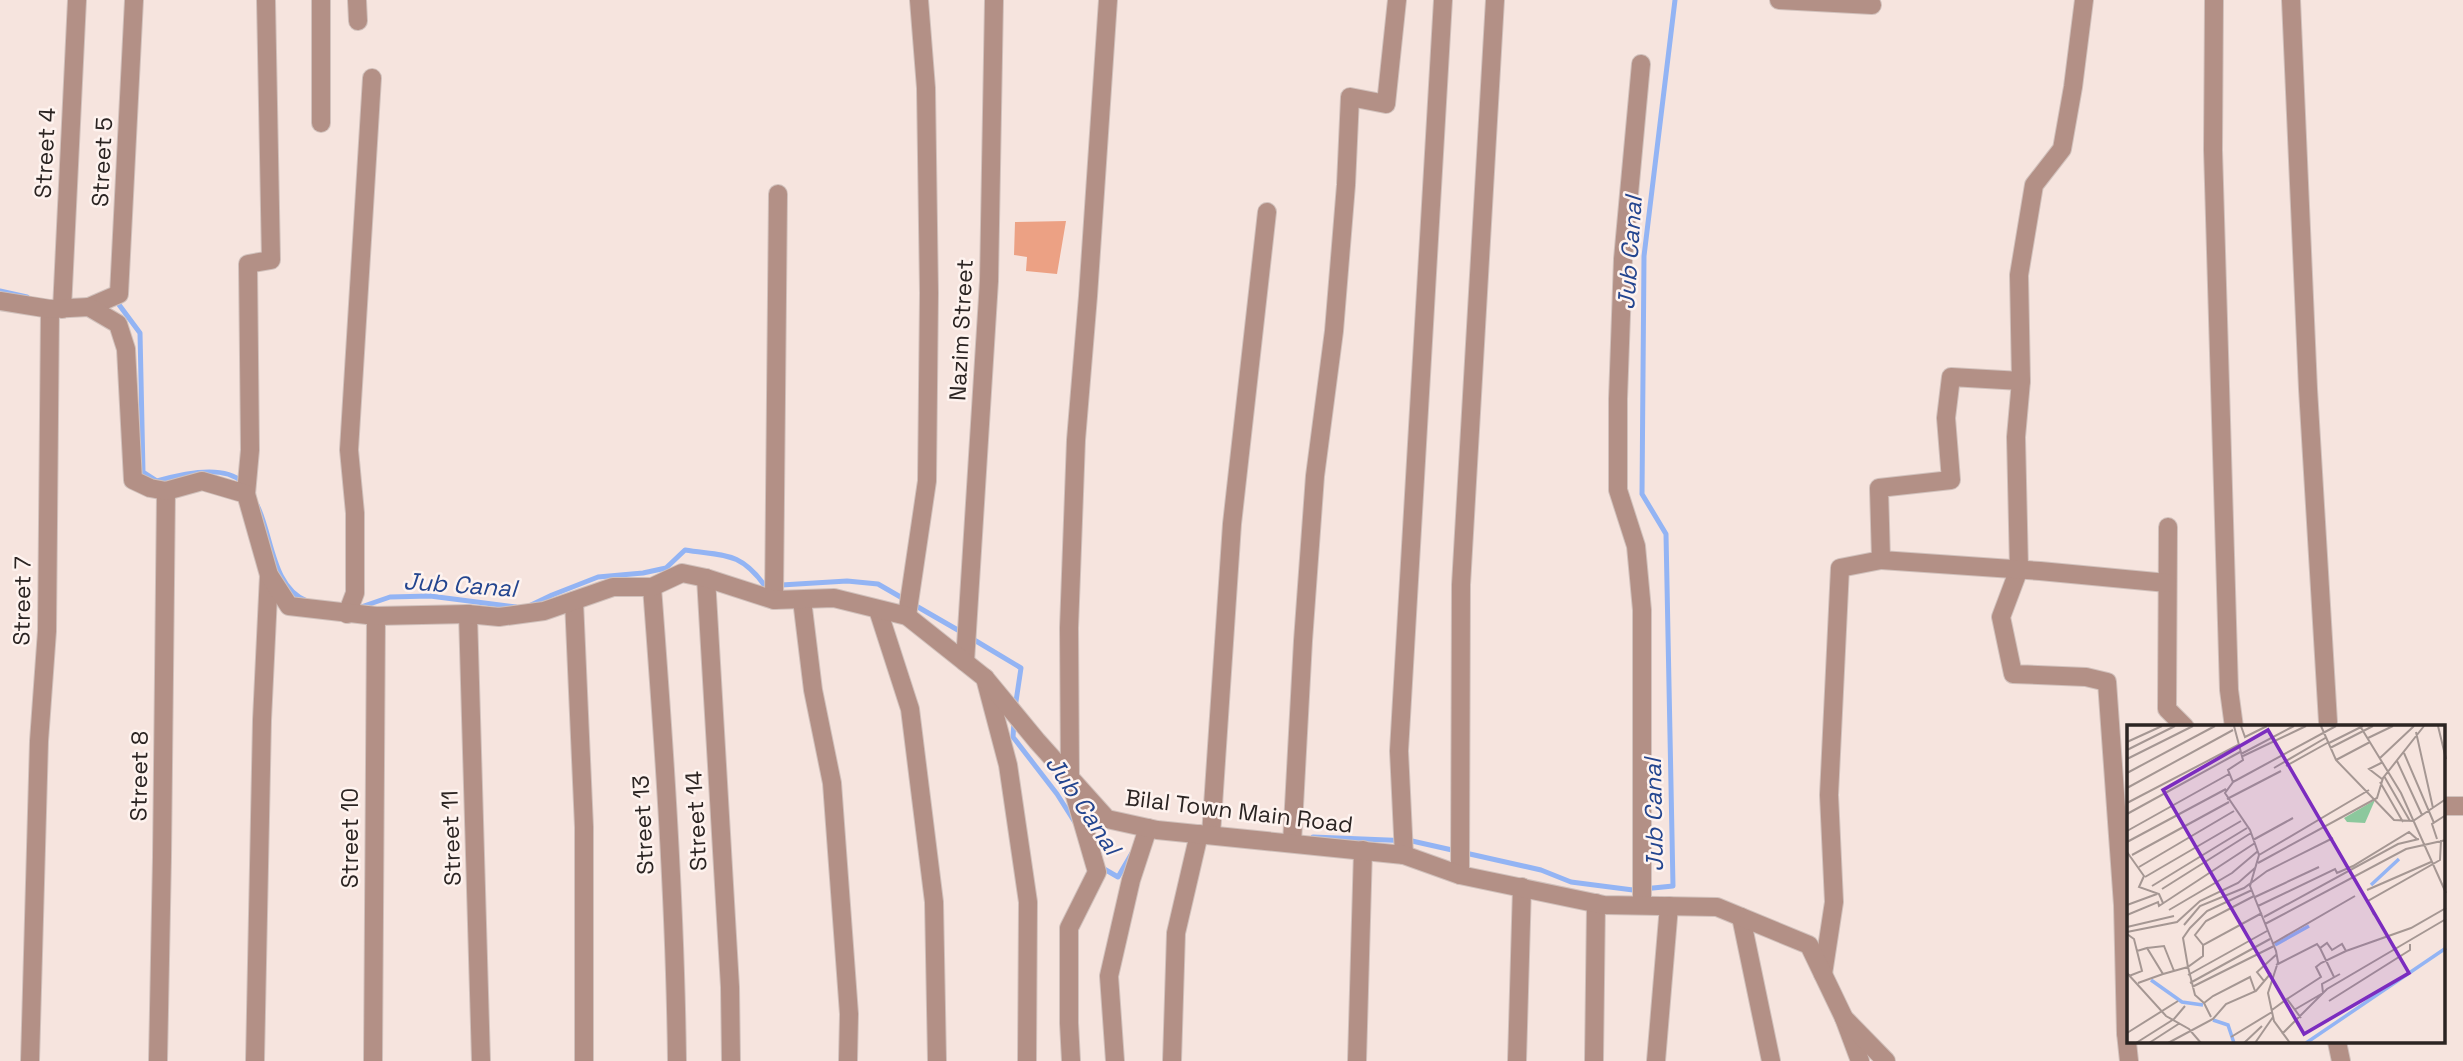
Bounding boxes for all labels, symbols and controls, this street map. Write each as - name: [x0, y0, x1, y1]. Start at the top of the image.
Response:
- street label: Street 4: [28, 107, 62, 199]
- street label: Street 5: [85, 116, 119, 208]
- water label: Jub Canal: [1610, 192, 1649, 311]
- street label: Nazim Street: [942, 258, 980, 402]
- street label: Street 7: [6, 556, 38, 646]
- water label: Jub Canal: [402, 565, 521, 604]
- inset map: [2127, 725, 2446, 1044]
- street label: Street 8: [123, 730, 155, 822]
- water label: Jub Canal: [1039, 749, 1130, 863]
- water label: Jub Canal: [1637, 755, 1670, 872]
- street label: Street 14: [678, 770, 714, 872]
- street label: Street 13: [625, 774, 661, 876]
- street label: Bilal Town Main Road: [1123, 782, 1355, 840]
- street label: Street 10: [335, 788, 365, 888]
- street label: Street 11: [434, 790, 468, 886]

